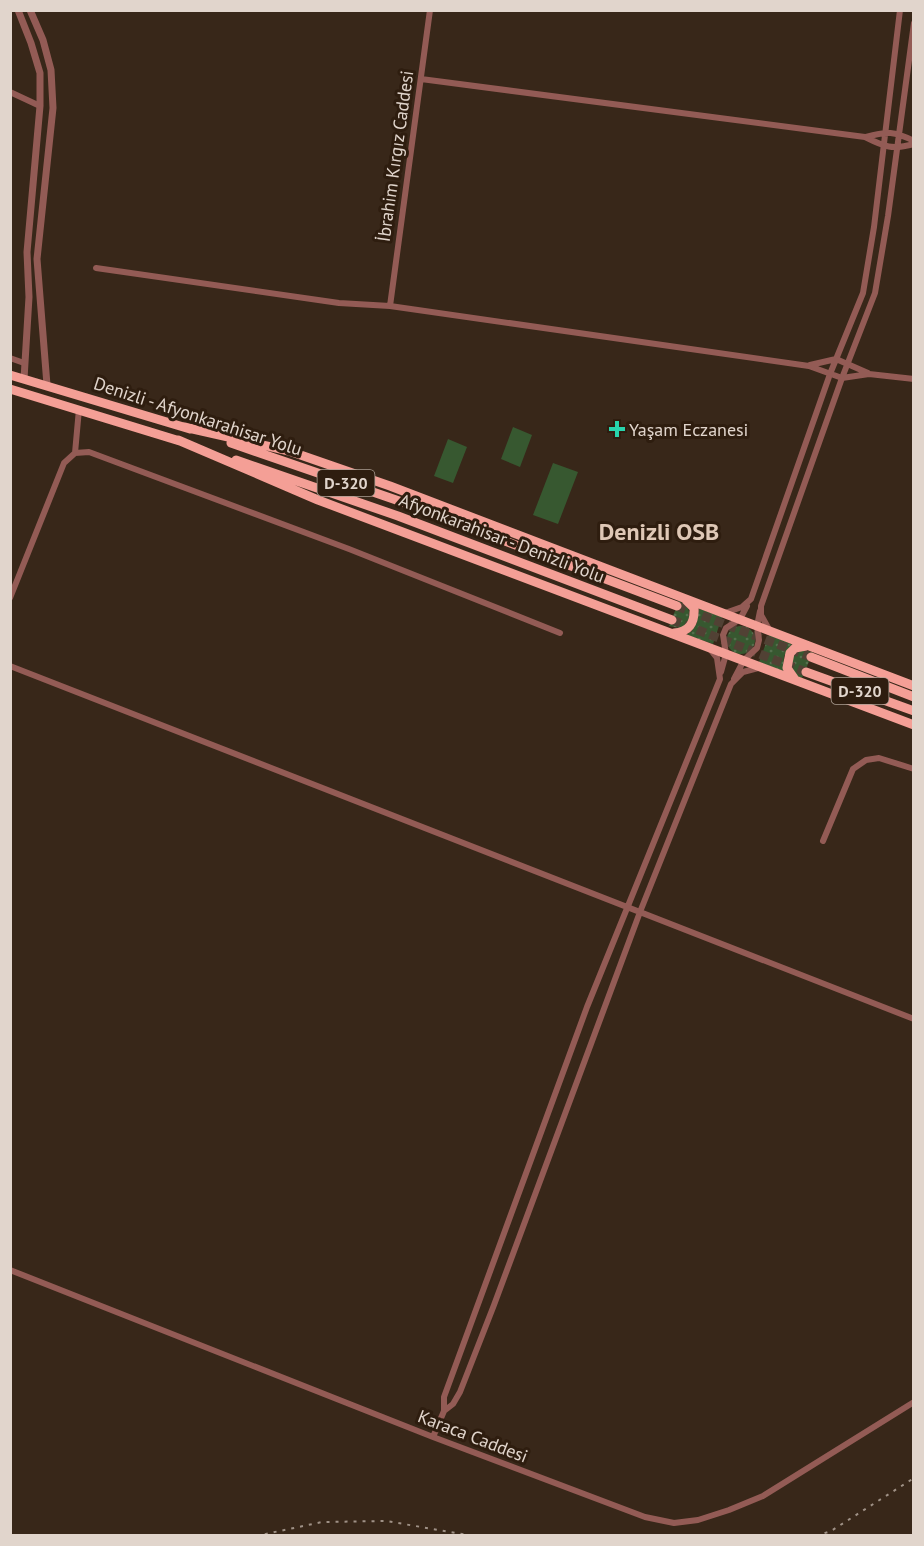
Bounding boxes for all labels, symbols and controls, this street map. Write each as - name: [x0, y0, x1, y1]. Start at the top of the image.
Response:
- street label: İbrahim Kırgız Caddesi: [372, 69, 418, 243]
- street label: Denizli - Afyonkarahisar Yolu: [91, 371, 305, 461]
- place label: Yaşam Eczanesi: [629, 418, 748, 441]
- marker: Yaşam Eczanesi: [610, 422, 624, 436]
- road number: D-320: [318, 470, 374, 496]
- street label: Afyonkarahisar - Denizli Yolu: [396, 488, 608, 588]
- district label: Denizli OSB: [599, 516, 719, 547]
- road number: D-320: [832, 678, 888, 704]
- street label: Karaca Caddesi: [415, 1404, 531, 1468]

